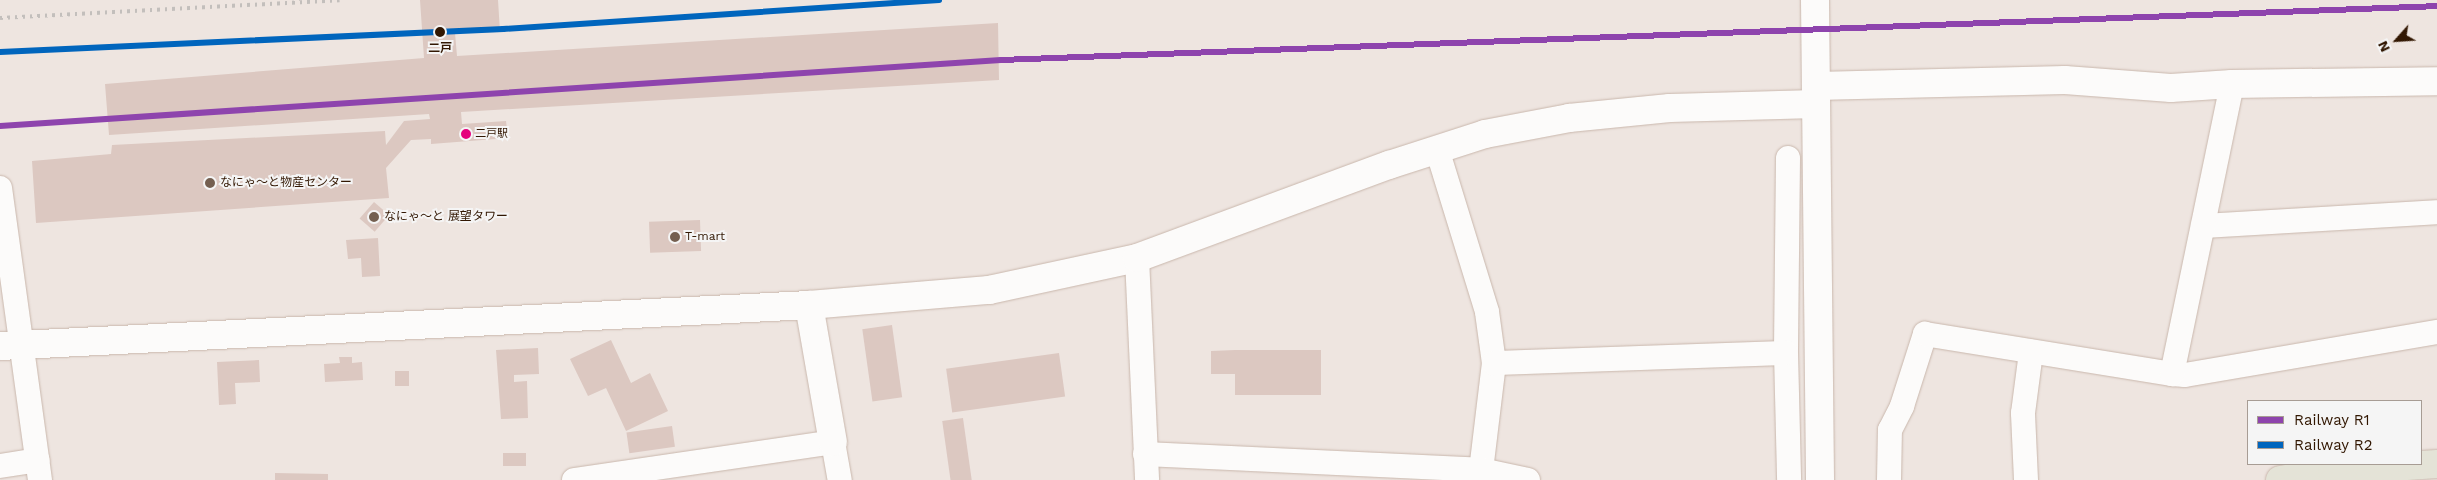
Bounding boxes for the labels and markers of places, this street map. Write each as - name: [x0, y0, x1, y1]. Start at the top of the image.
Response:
- marker: 二戸: [432, 24, 448, 40]
- place label: 二戸: [428, 42, 452, 56]
- place label: 二戸駅: [475, 127, 508, 141]
- marker: 二戸駅: [461, 129, 471, 139]
- place label: なにゃ～と物産センター: [220, 176, 352, 190]
- marker: なにゃ～と物産センター: [204, 177, 216, 189]
- place label: なにゃ～と 展望タワー: [384, 210, 508, 224]
- marker: なにゃ～と 展望タワー: [368, 211, 380, 223]
- place label: T-mart: [685, 230, 725, 244]
- marker: T-mart: [669, 231, 681, 243]

